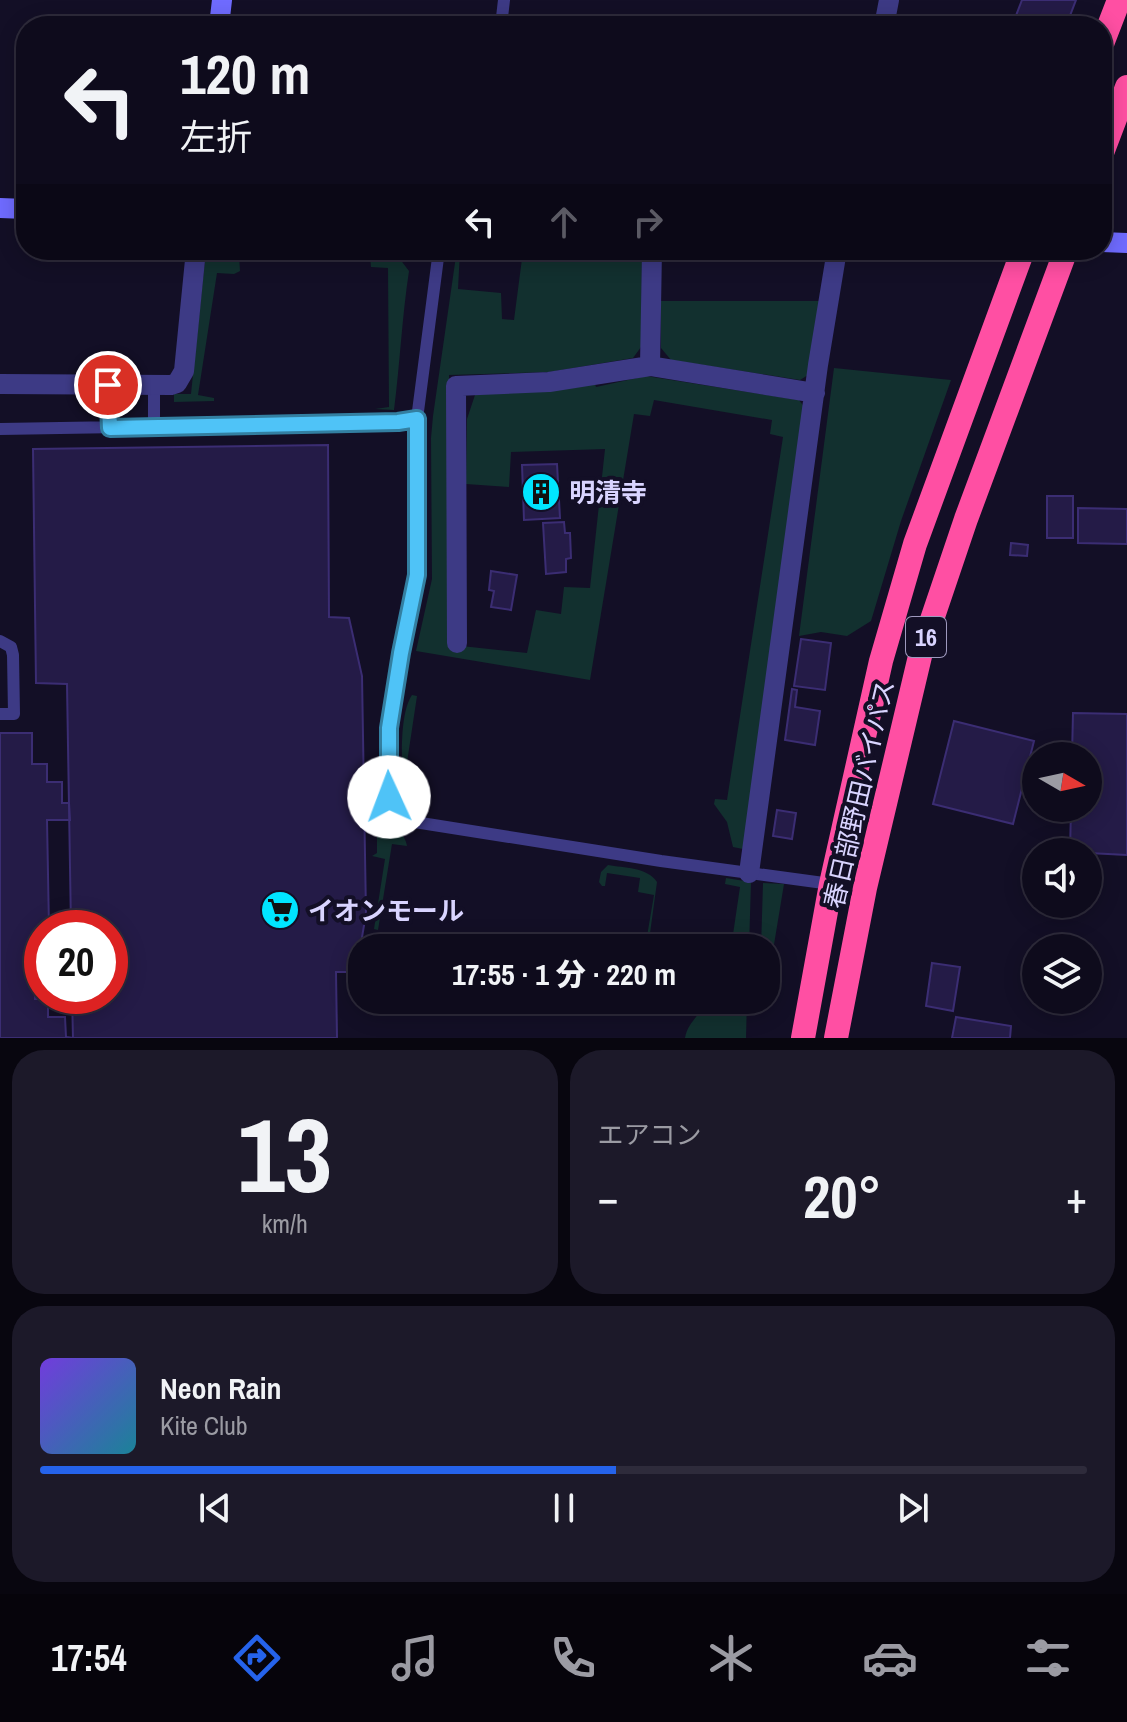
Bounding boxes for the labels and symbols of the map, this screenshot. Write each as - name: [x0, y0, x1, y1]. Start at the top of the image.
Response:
- pin: [74, 351, 142, 419]
- building icon: 明清寺: [520, 471, 562, 513]
- place label: 明清寺: [569, 475, 647, 510]
- road number: 16: [906, 617, 946, 657]
- street label: 春日部野田バイパス: [816, 676, 902, 912]
- north arrow: [1022, 742, 1102, 822]
- position arrow: [347, 755, 431, 839]
- supermarket icon: イオンモール: [259, 889, 301, 931]
- place label: イオンモール: [308, 893, 464, 928]
- speed limit sign: 20: [24, 910, 128, 1014]

